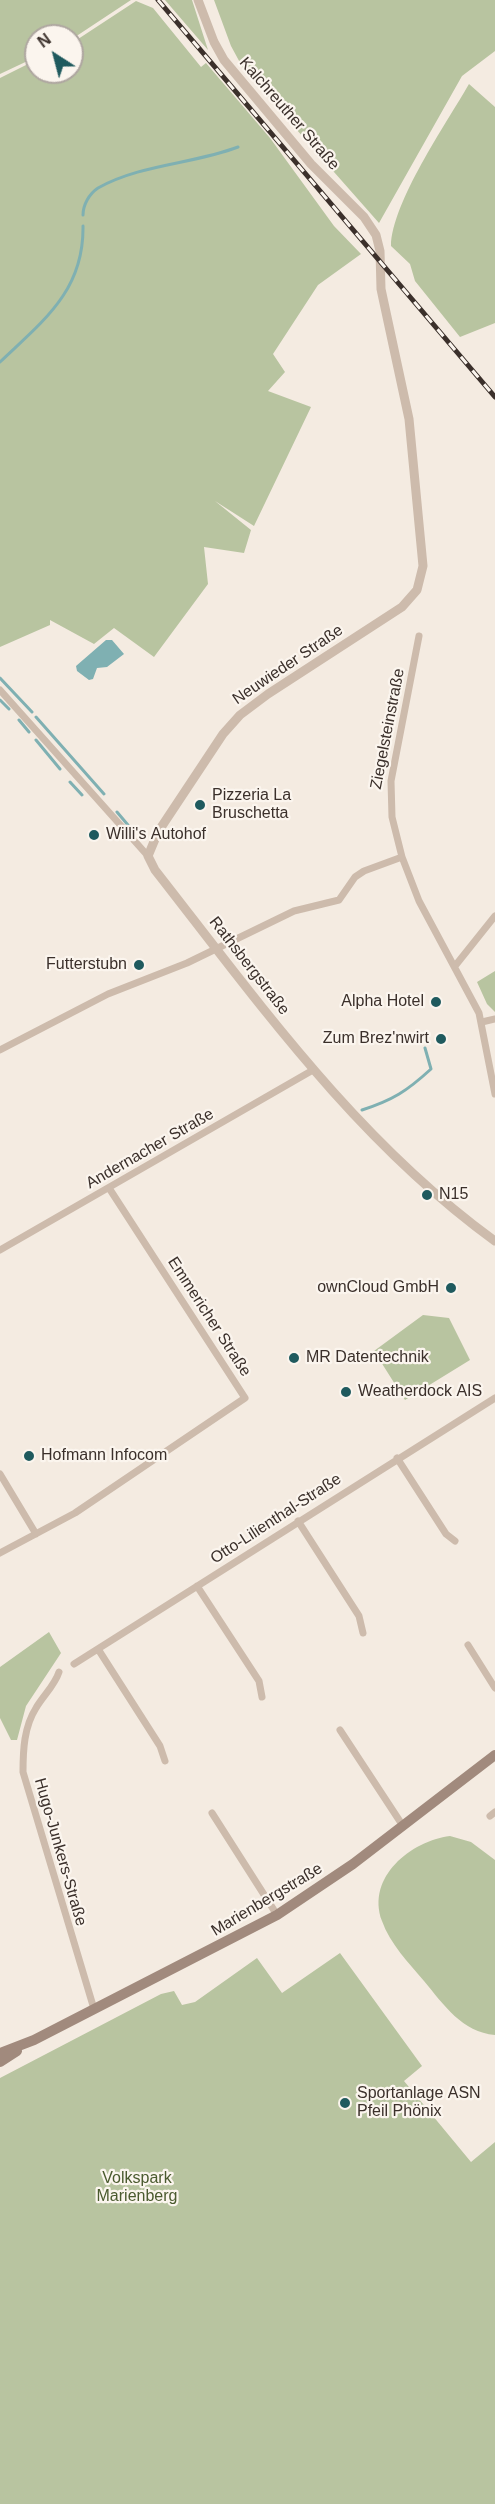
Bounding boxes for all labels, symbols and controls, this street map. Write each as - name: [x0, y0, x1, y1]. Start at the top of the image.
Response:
- north arrow: [24, 24, 84, 84]
- text: N: [35, 30, 54, 51]
- street label: Kalchreuther Straße: [235, 54, 343, 174]
- street label: Neuwieder Straße: [229, 621, 347, 709]
- street label: Ziegelsteinstraße: [367, 667, 409, 791]
- place label: Pizzeria La Bruschetta: [212, 786, 291, 824]
- marker: Pizzeria La Bruschetta: [193, 798, 207, 812]
- place label: Willi's Autohof: [106, 825, 206, 845]
- marker: Willi's Autohof: [87, 828, 101, 842]
- street label: Rathsbergstraße: [205, 913, 293, 1019]
- place label: Futterstubn: [46, 955, 127, 975]
- marker: Futterstubn: [132, 958, 146, 972]
- place label: Alpha Hotel: [341, 992, 424, 1012]
- marker: Alpha Hotel: [429, 995, 443, 1009]
- place label: Zum Brez'nwirt: [323, 1029, 429, 1049]
- marker: Zum Brez'nwirt: [434, 1032, 448, 1046]
- street label: Andernacher Straße: [83, 1105, 217, 1193]
- place label: N15: [439, 1185, 468, 1205]
- marker: N15: [420, 1188, 434, 1202]
- street label: Emmericher Straße: [163, 1254, 255, 1380]
- place label: ownCloud GmbH: [317, 1278, 439, 1298]
- marker: ownCloud GmbH: [444, 1281, 458, 1295]
- place label: MR Datentechnik: [306, 1348, 429, 1368]
- marker: MR Datentechnik: [287, 1351, 301, 1365]
- place label: Weatherdock AIS: [358, 1382, 482, 1402]
- marker: Weatherdock AIS: [339, 1385, 353, 1399]
- place label: Hofmann Infocom: [41, 1446, 167, 1466]
- marker: Hofmann Infocom: [22, 1449, 36, 1463]
- street label: Otto-Lilienthal-Straße: [207, 1470, 345, 1568]
- street label: Hugo-Junkers-Straße: [30, 1776, 90, 1928]
- street label: Marienbergstraße: [208, 1859, 326, 1941]
- place label: Sportanlage ASN Pfeil Phönix: [357, 2084, 481, 2122]
- marker: Sportanlage ASN Pfeil Phönix: [338, 2096, 352, 2110]
- park label: Volkspark Marienberg: [97, 2169, 177, 2207]

